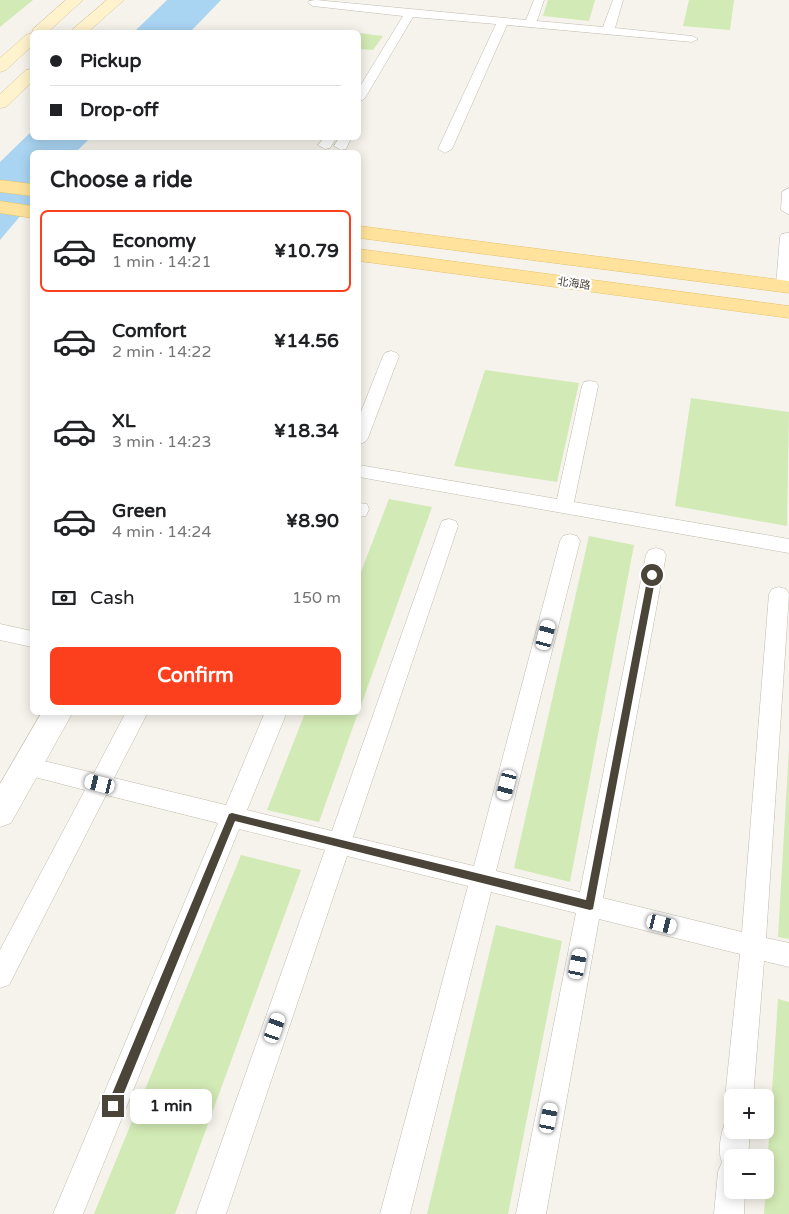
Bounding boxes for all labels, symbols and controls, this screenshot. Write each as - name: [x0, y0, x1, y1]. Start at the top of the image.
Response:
- text: Pickup: [80, 50, 141, 72]
- text: Drop-off: [80, 99, 159, 121]
- text: Choose a ride: [50, 167, 193, 193]
- icon: car: [52, 229, 97, 274]
- text: Economy: [112, 230, 196, 252]
- text: ¥10.79: [274, 240, 339, 262]
- text: 1 min · 14:21: [112, 252, 211, 272]
- street label: 北海路: [557, 275, 591, 292]
- icon: car: [52, 319, 97, 364]
- text: Comfort: [112, 320, 186, 342]
- text: ¥14.56: [274, 330, 339, 352]
- text: 2 min · 14:22: [112, 342, 211, 362]
- icon: car: [52, 409, 97, 454]
- text: XL: [112, 410, 136, 432]
- text: ¥18.34: [274, 420, 339, 442]
- text: 3 min · 14:23: [112, 432, 211, 452]
- icon: car: [52, 499, 97, 544]
- text: Green: [112, 500, 166, 522]
- text: ¥8.90: [286, 510, 339, 532]
- text: 4 min · 14:24: [112, 522, 211, 542]
- route start: [641, 564, 663, 586]
- icon: cash: [50, 584, 78, 612]
- text: Cash: [90, 587, 135, 609]
- text: 150 m: [292, 588, 341, 608]
- car: [534, 619, 557, 651]
- button: Confirm: [50, 647, 341, 705]
- car: [495, 769, 518, 801]
- car: [83, 773, 116, 795]
- car: [645, 913, 678, 935]
- car: [567, 948, 588, 980]
- car: [263, 1011, 286, 1045]
- callout: 1 min: [130, 1088, 213, 1124]
- map controls: [724, 1089, 774, 1199]
- button: +: [724, 1089, 774, 1139]
- route end: [102, 1095, 124, 1117]
- text: 1 min: [150, 1096, 192, 1116]
- car: [538, 1102, 559, 1134]
- button: −: [724, 1149, 774, 1199]

